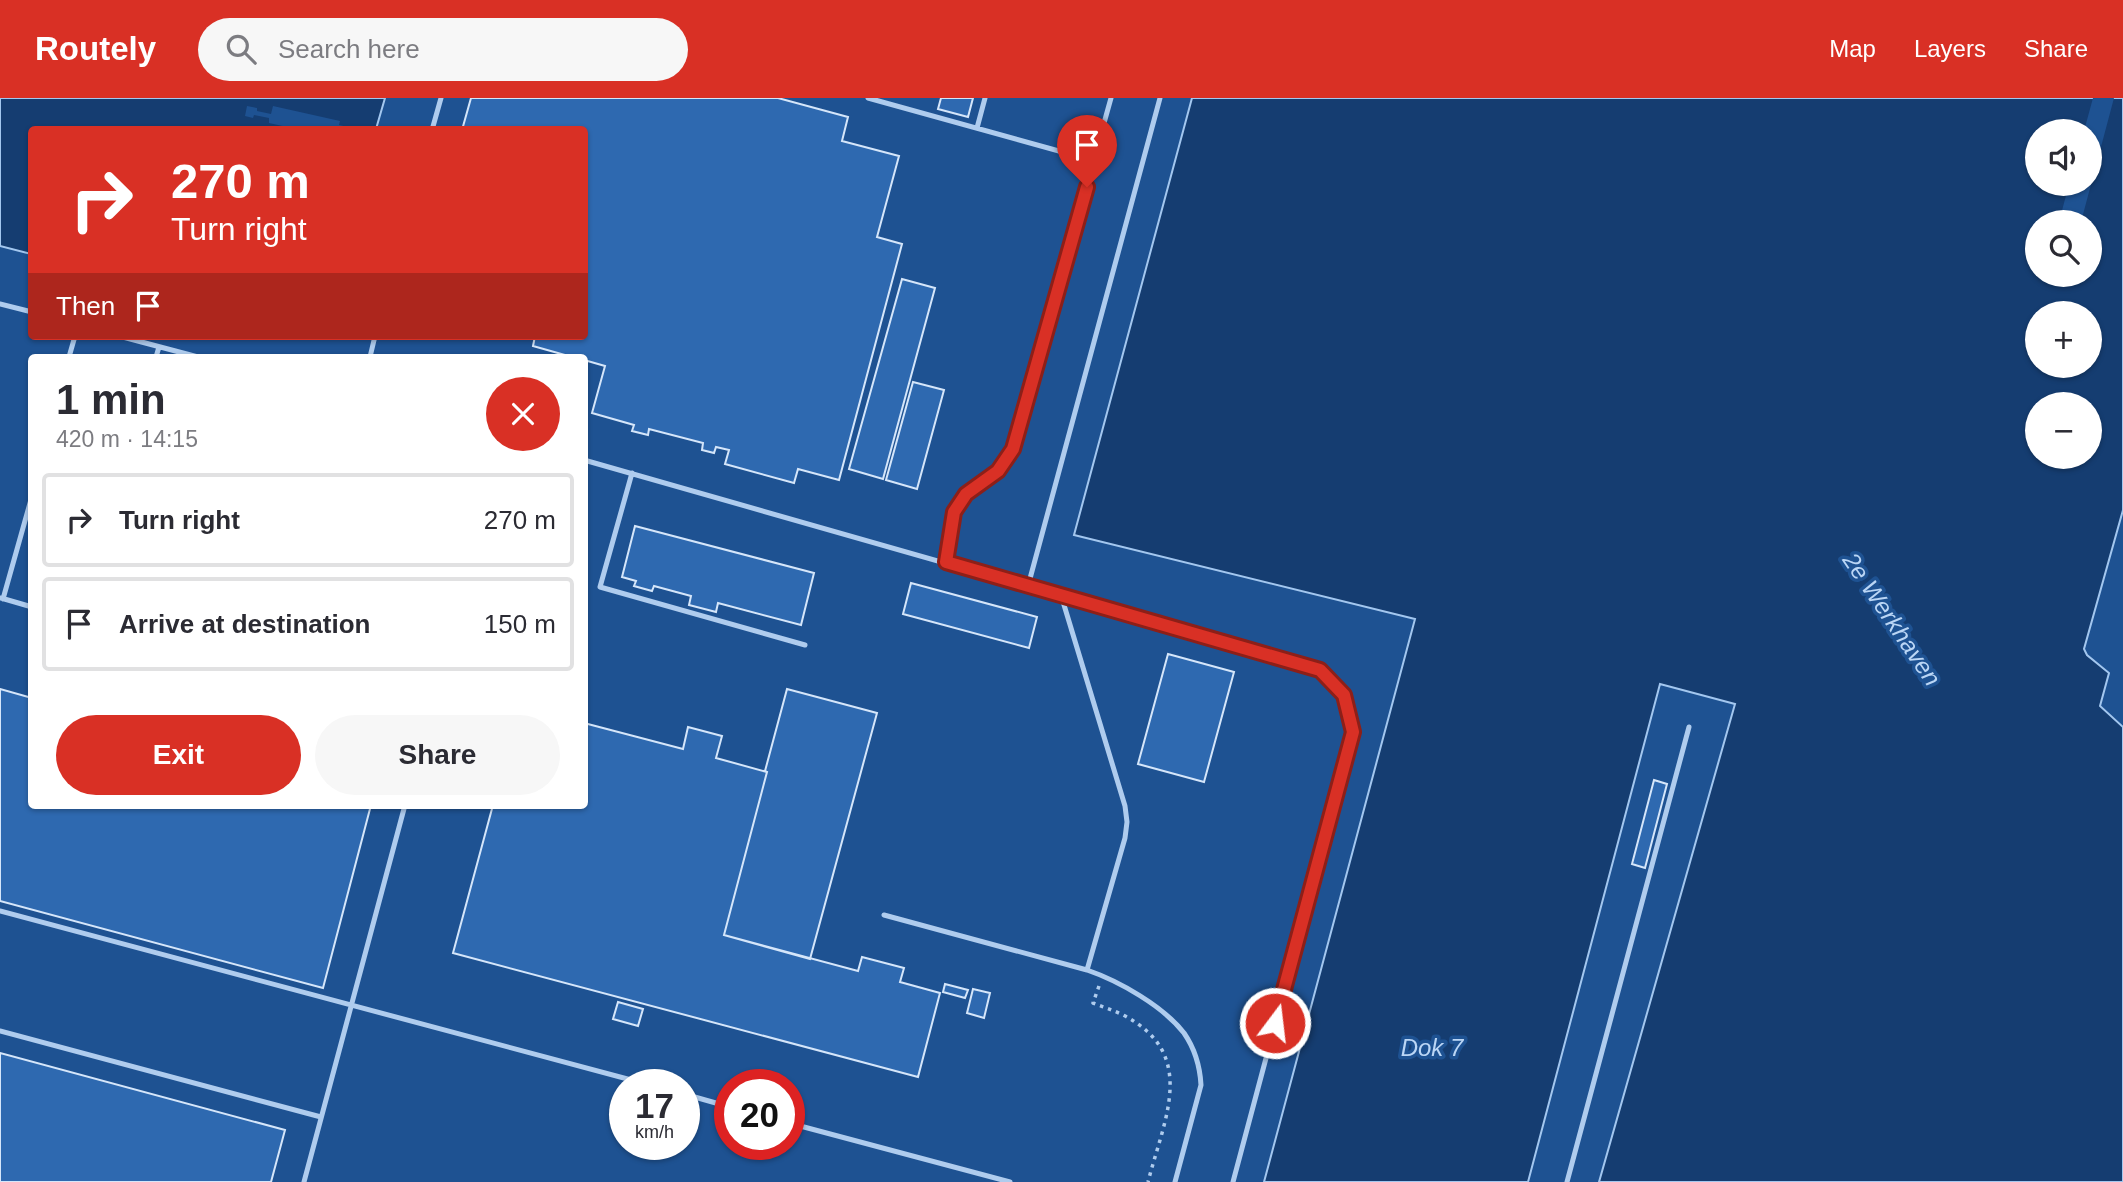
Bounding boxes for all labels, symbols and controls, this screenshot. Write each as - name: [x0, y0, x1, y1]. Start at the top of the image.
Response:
- search box: [198, 18, 688, 81]
- text: Routely: [35, 30, 156, 67]
- icon: search: [222, 30, 260, 68]
- text: Search here: [278, 34, 420, 64]
- text: Map: [1829, 35, 1876, 62]
- text: Layers: [1914, 35, 1986, 62]
- text: Share: [2024, 35, 2088, 62]
- pin: [1057, 115, 1117, 187]
- map controls: [2025, 119, 2102, 469]
- button: sound: [2025, 119, 2102, 196]
- icon: arrive: [1068, 126, 1106, 164]
- icon: right: [56, 154, 147, 245]
- text: 270 m: [171, 154, 310, 208]
- button: search: [2025, 210, 2102, 287]
- text: Turn right: [171, 211, 307, 247]
- icon: arrive: [129, 287, 167, 325]
- text: Then: [56, 291, 115, 321]
- button: +: [2025, 301, 2102, 378]
- text: 1 min: [56, 376, 166, 423]
- button: close: [486, 377, 560, 451]
- button: −: [2025, 392, 2102, 469]
- text: 420 m · 14:15: [56, 426, 198, 452]
- icon: right: [60, 501, 98, 539]
- text: Turn right: [119, 505, 240, 535]
- text: 270 m: [484, 505, 556, 535]
- water label: 2e Werkhaven: [1837, 547, 1946, 691]
- icon: arrive: [60, 605, 98, 643]
- text: Arrive at destination: [119, 609, 370, 639]
- text: 150 m: [484, 609, 556, 639]
- button: Exit: [56, 715, 301, 795]
- button: Share: [315, 715, 560, 795]
- position arrow: [1238, 986, 1312, 1060]
- water label: Dok 7: [1401, 1034, 1465, 1061]
- speed limit sign: 20: [714, 1069, 805, 1160]
- text: 17: [635, 1086, 674, 1125]
- text: km/h: [635, 1122, 674, 1142]

